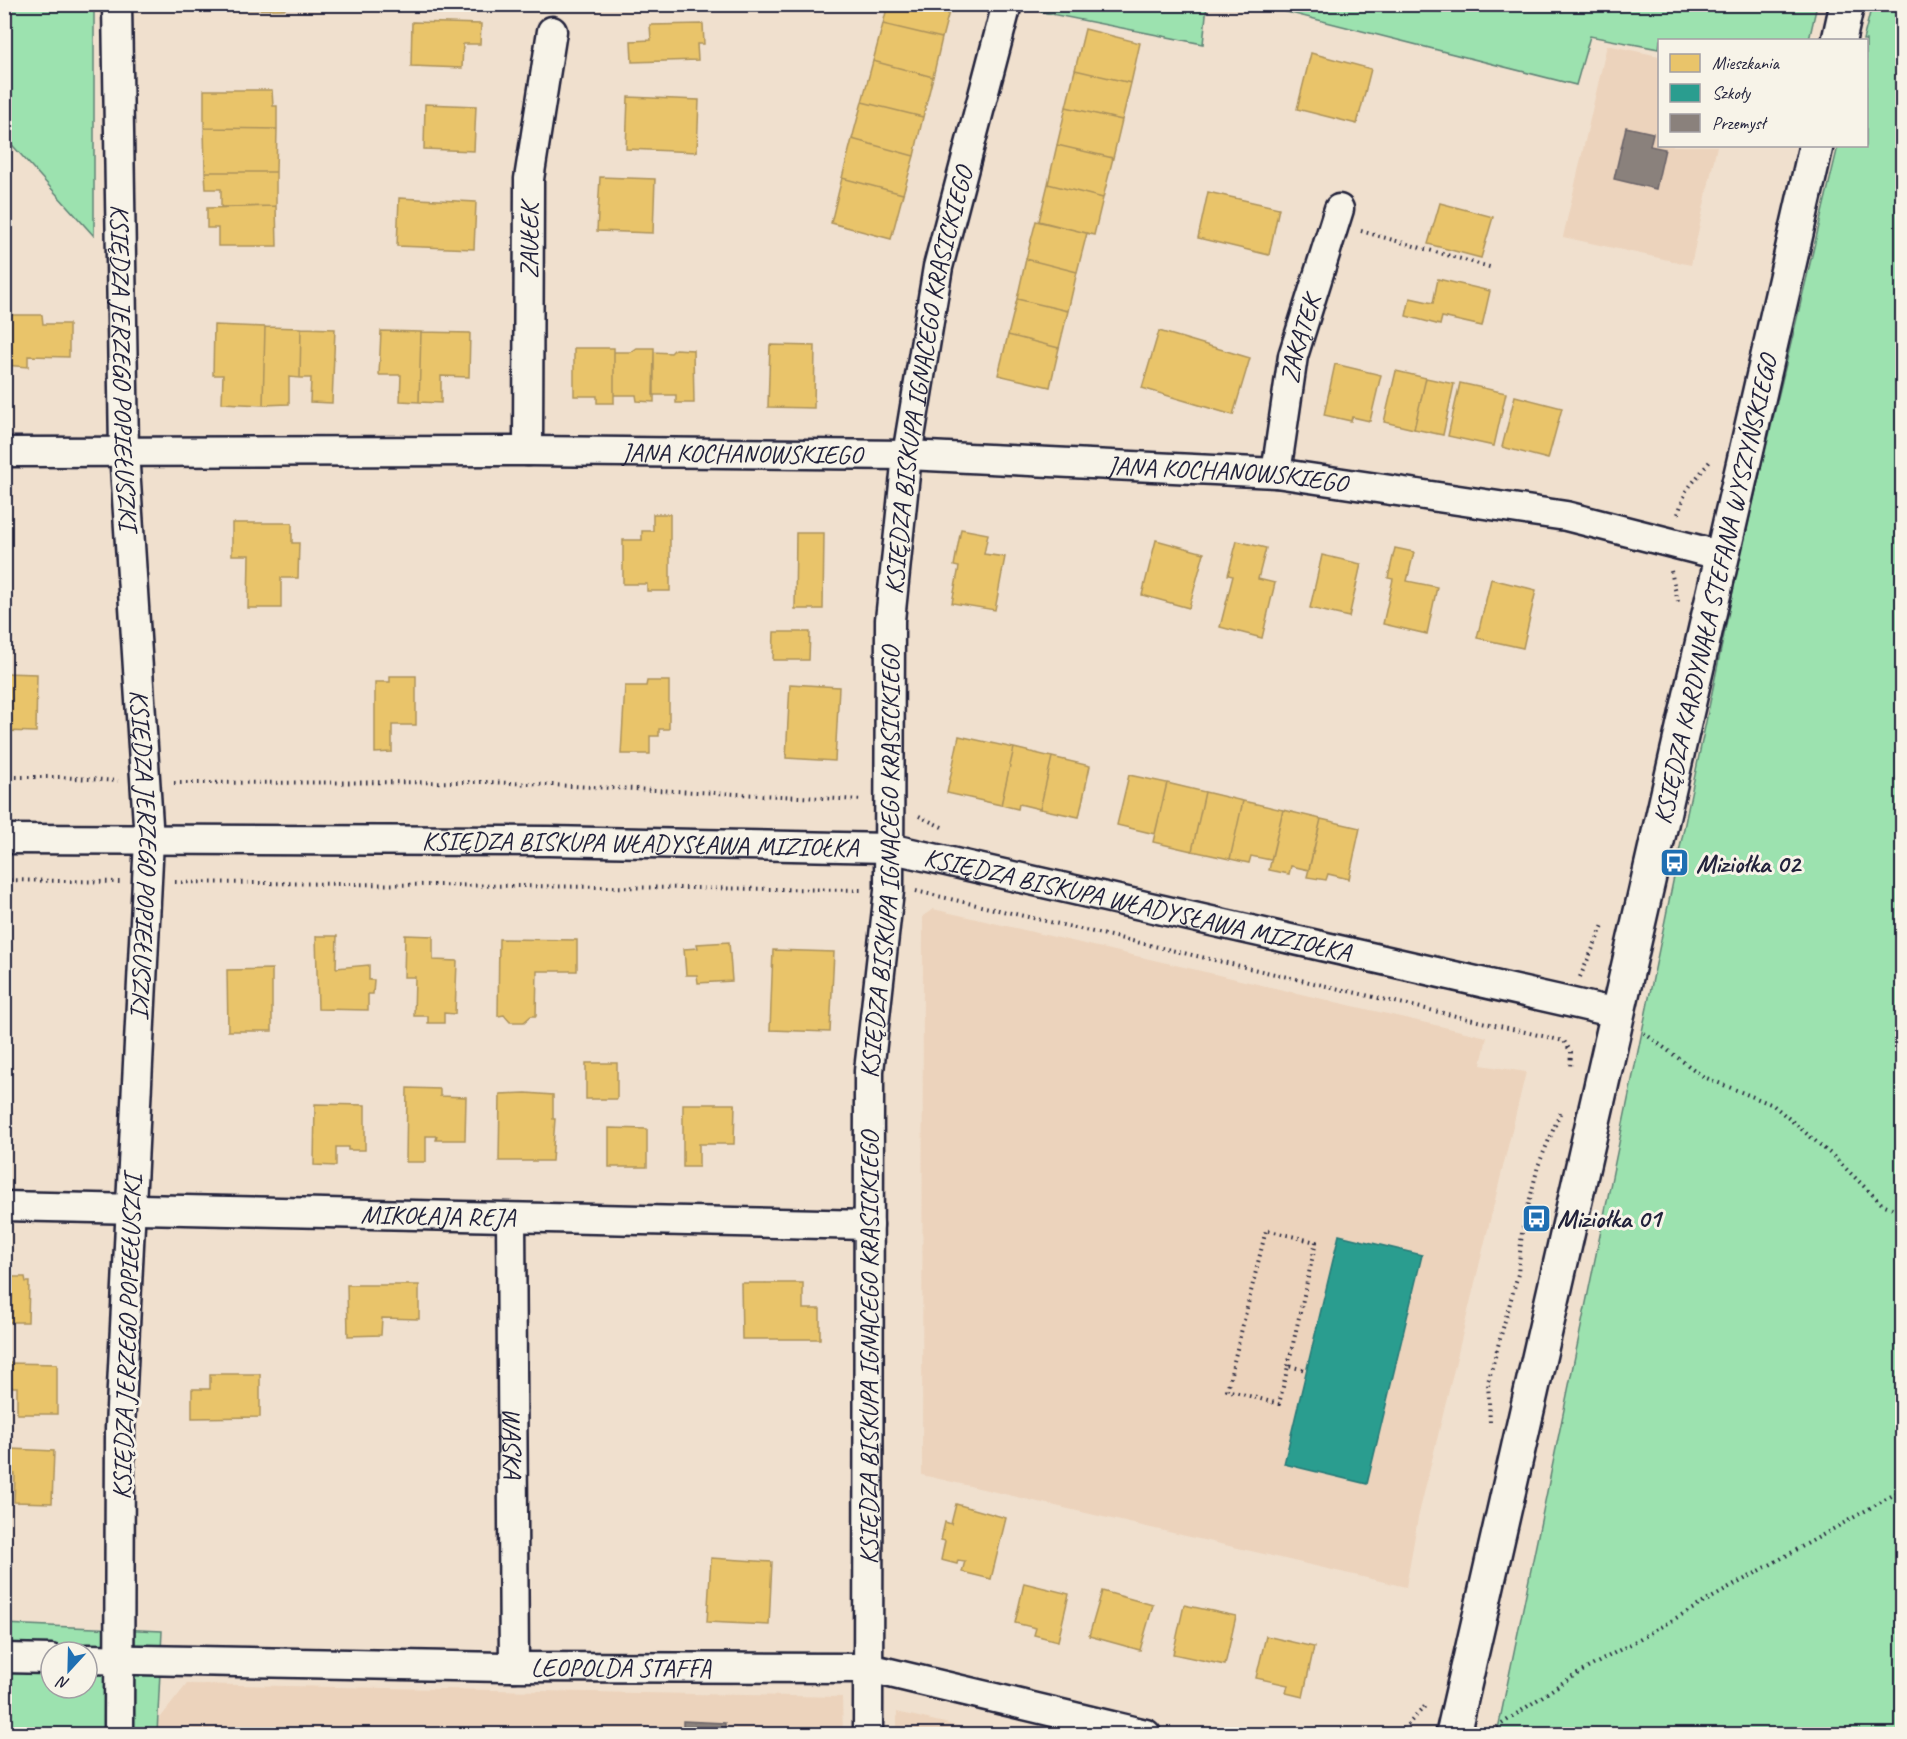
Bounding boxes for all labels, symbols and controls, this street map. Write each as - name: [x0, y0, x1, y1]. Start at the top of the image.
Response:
- legend: [1658, 39, 1868, 147]
- text: Mieszkania: [1712, 52, 1781, 74]
- text: Szkoły: [1712, 82, 1752, 104]
- text: Przemysł: [1712, 112, 1768, 134]
- street label: KSIĘDZA BISKUPA IGNACEGO KRASICKIEGO: [876, 160, 981, 595]
- street label: ZAUŁEK: [512, 198, 545, 279]
- street label: KSIĘDZA JERZEGO POPIEŁUSZKI: [104, 204, 146, 536]
- street label: ZAKĄTEK: [1273, 287, 1329, 385]
- street label: KSIĘDZA KARDYNAŁA STEFANA WYSZYŃSKIEGO: [1645, 349, 1785, 827]
- street label: JANA KOCHANOWSKIEGO: [619, 435, 866, 471]
- street label: JANA KOCHANOWSKIEGO: [1105, 448, 1353, 500]
- street label: KSIĘDZA BISKUPA IGNACEGO KRASICKIEGO: [852, 643, 906, 1079]
- street label: KSIĘDZA JERZEGO POPIEŁUSZKI: [123, 689, 166, 1021]
- street label: KSIĘDZA BISKUPA WŁADYSŁAWA MIZIOŁKA: [422, 824, 860, 864]
- street label: KSIĘDZA BISKUPA WŁADYSŁAWA MIZIOŁKA: [921, 840, 1356, 969]
- bus stop icon: Miziołka 02: [1659, 847, 1691, 879]
- place label: Miziołka 02: [1696, 847, 1802, 880]
- street label: KSIĘDZA BISKUPA IGNACEGO KRASICKIEGO: [852, 1128, 885, 1565]
- street label: KSIĘDZA JERZEGO POPIEŁUSZKI: [105, 1168, 149, 1500]
- street label: MIKOŁAJA REJA: [360, 1197, 517, 1234]
- bus stop icon: Miziołka 01: [1520, 1202, 1552, 1234]
- place label: Miziołka 01: [1557, 1202, 1664, 1235]
- street label: WĄSKA: [496, 1408, 529, 1480]
- north arrow: [39, 1640, 99, 1700]
- street label: LEOPOLDA STAFFA: [531, 1651, 712, 1684]
- text: N: [53, 1671, 72, 1694]

